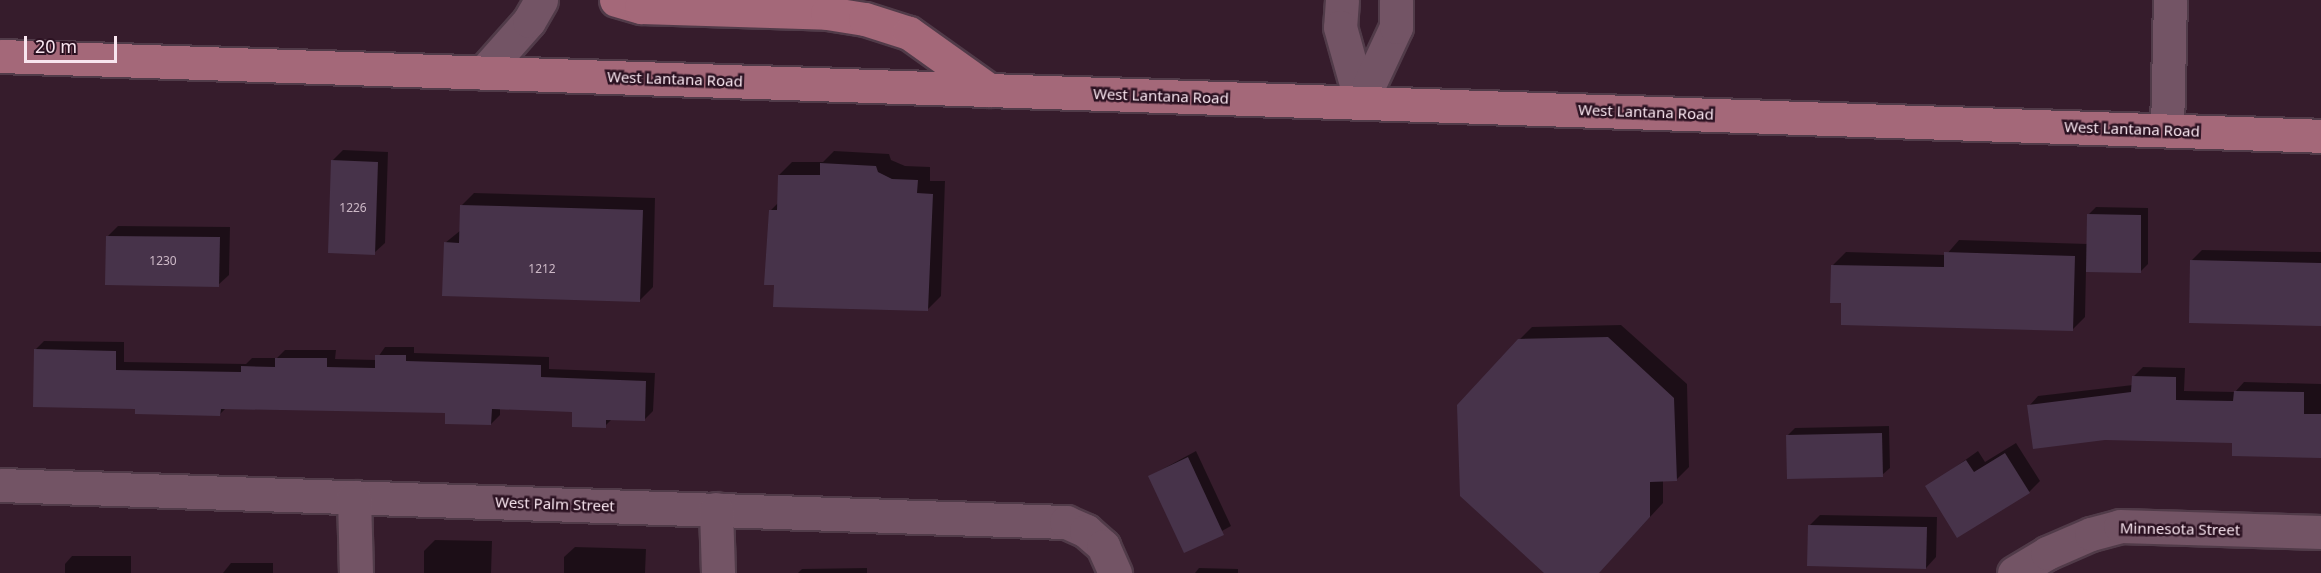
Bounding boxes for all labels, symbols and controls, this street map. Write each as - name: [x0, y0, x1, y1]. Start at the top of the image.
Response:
- scale bar: [27, 24, 120, 62]
- text: 20 m: [35, 34, 77, 58]
- street label: West Lantana Road: [607, 68, 743, 90]
- street label: West Lantana Road: [1093, 85, 1229, 107]
- street label: West Lantana Road: [1578, 101, 1714, 123]
- street label: West Lantana Road: [2064, 118, 2200, 140]
- house number: 1226: [339, 201, 367, 215]
- house number: 1230: [149, 254, 177, 268]
- house number: 1212: [528, 262, 556, 276]
- street label: West Palm Street: [495, 493, 615, 515]
- street label: Minnesota Street: [2120, 519, 2240, 539]

